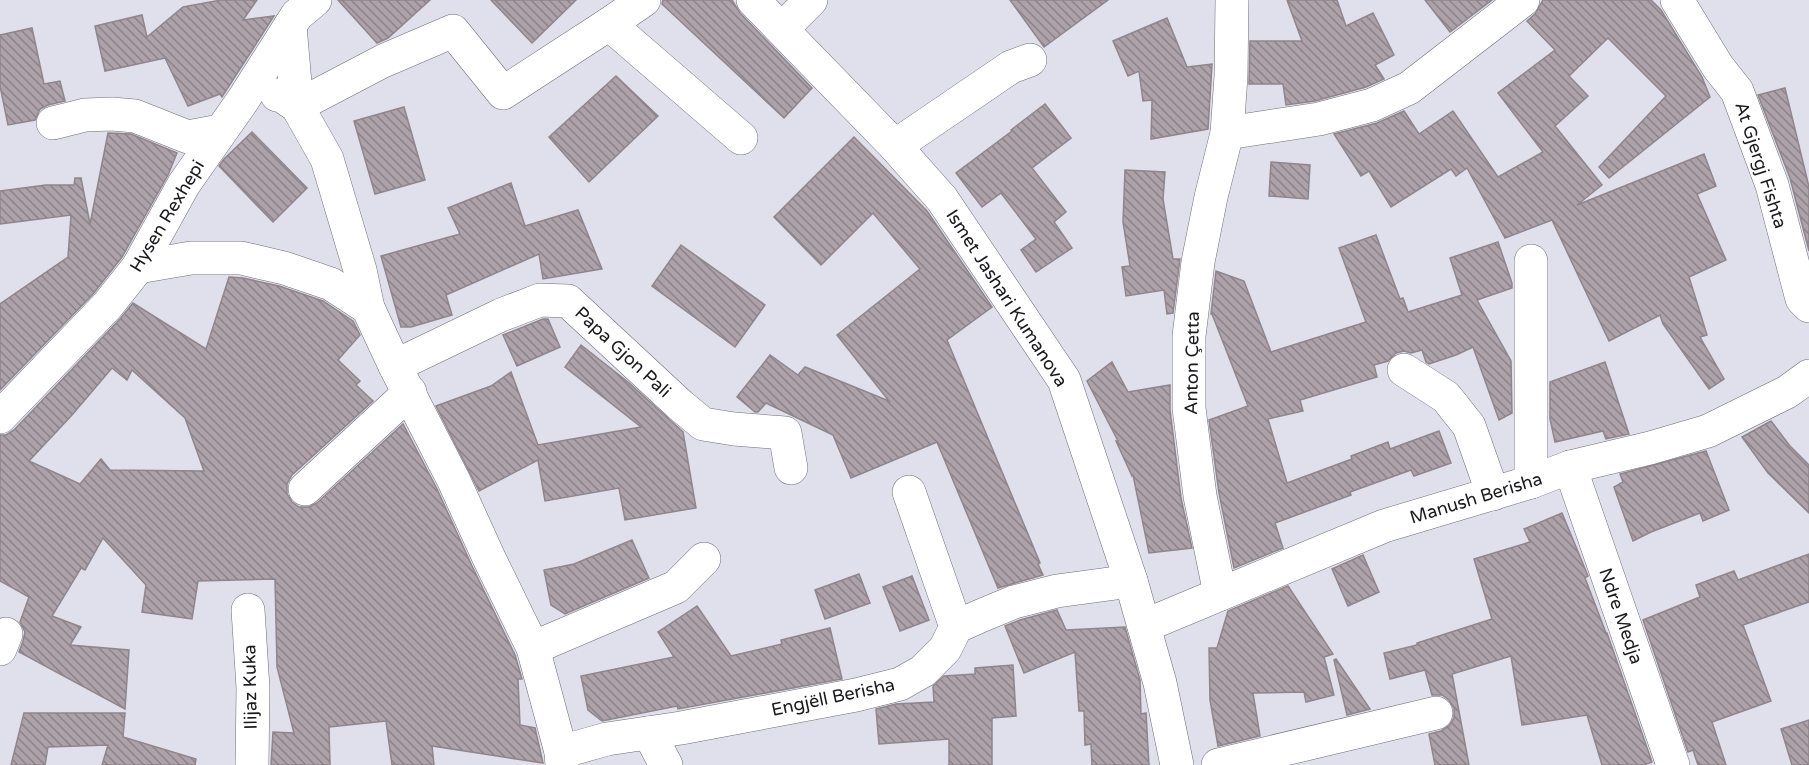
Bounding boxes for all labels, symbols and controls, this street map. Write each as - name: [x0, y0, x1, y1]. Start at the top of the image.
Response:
- street label: At Gjergj Fishta: [1730, 99, 1792, 231]
- street label: Hysen Rexhepi: [125, 156, 209, 276]
- street label: Ismet Jashari Kumanova: [941, 205, 1073, 391]
- street label: Papa Gjon Pali: [570, 302, 676, 402]
- street label: Anton Çetta: [1180, 311, 1204, 415]
- street label: Manush Berisha: [1407, 467, 1545, 529]
- street label: Ndre Medja: [1594, 565, 1648, 667]
- street label: Ilijaz Kuka: [238, 644, 262, 730]
- street label: Engjëll Berisha: [769, 673, 897, 721]

